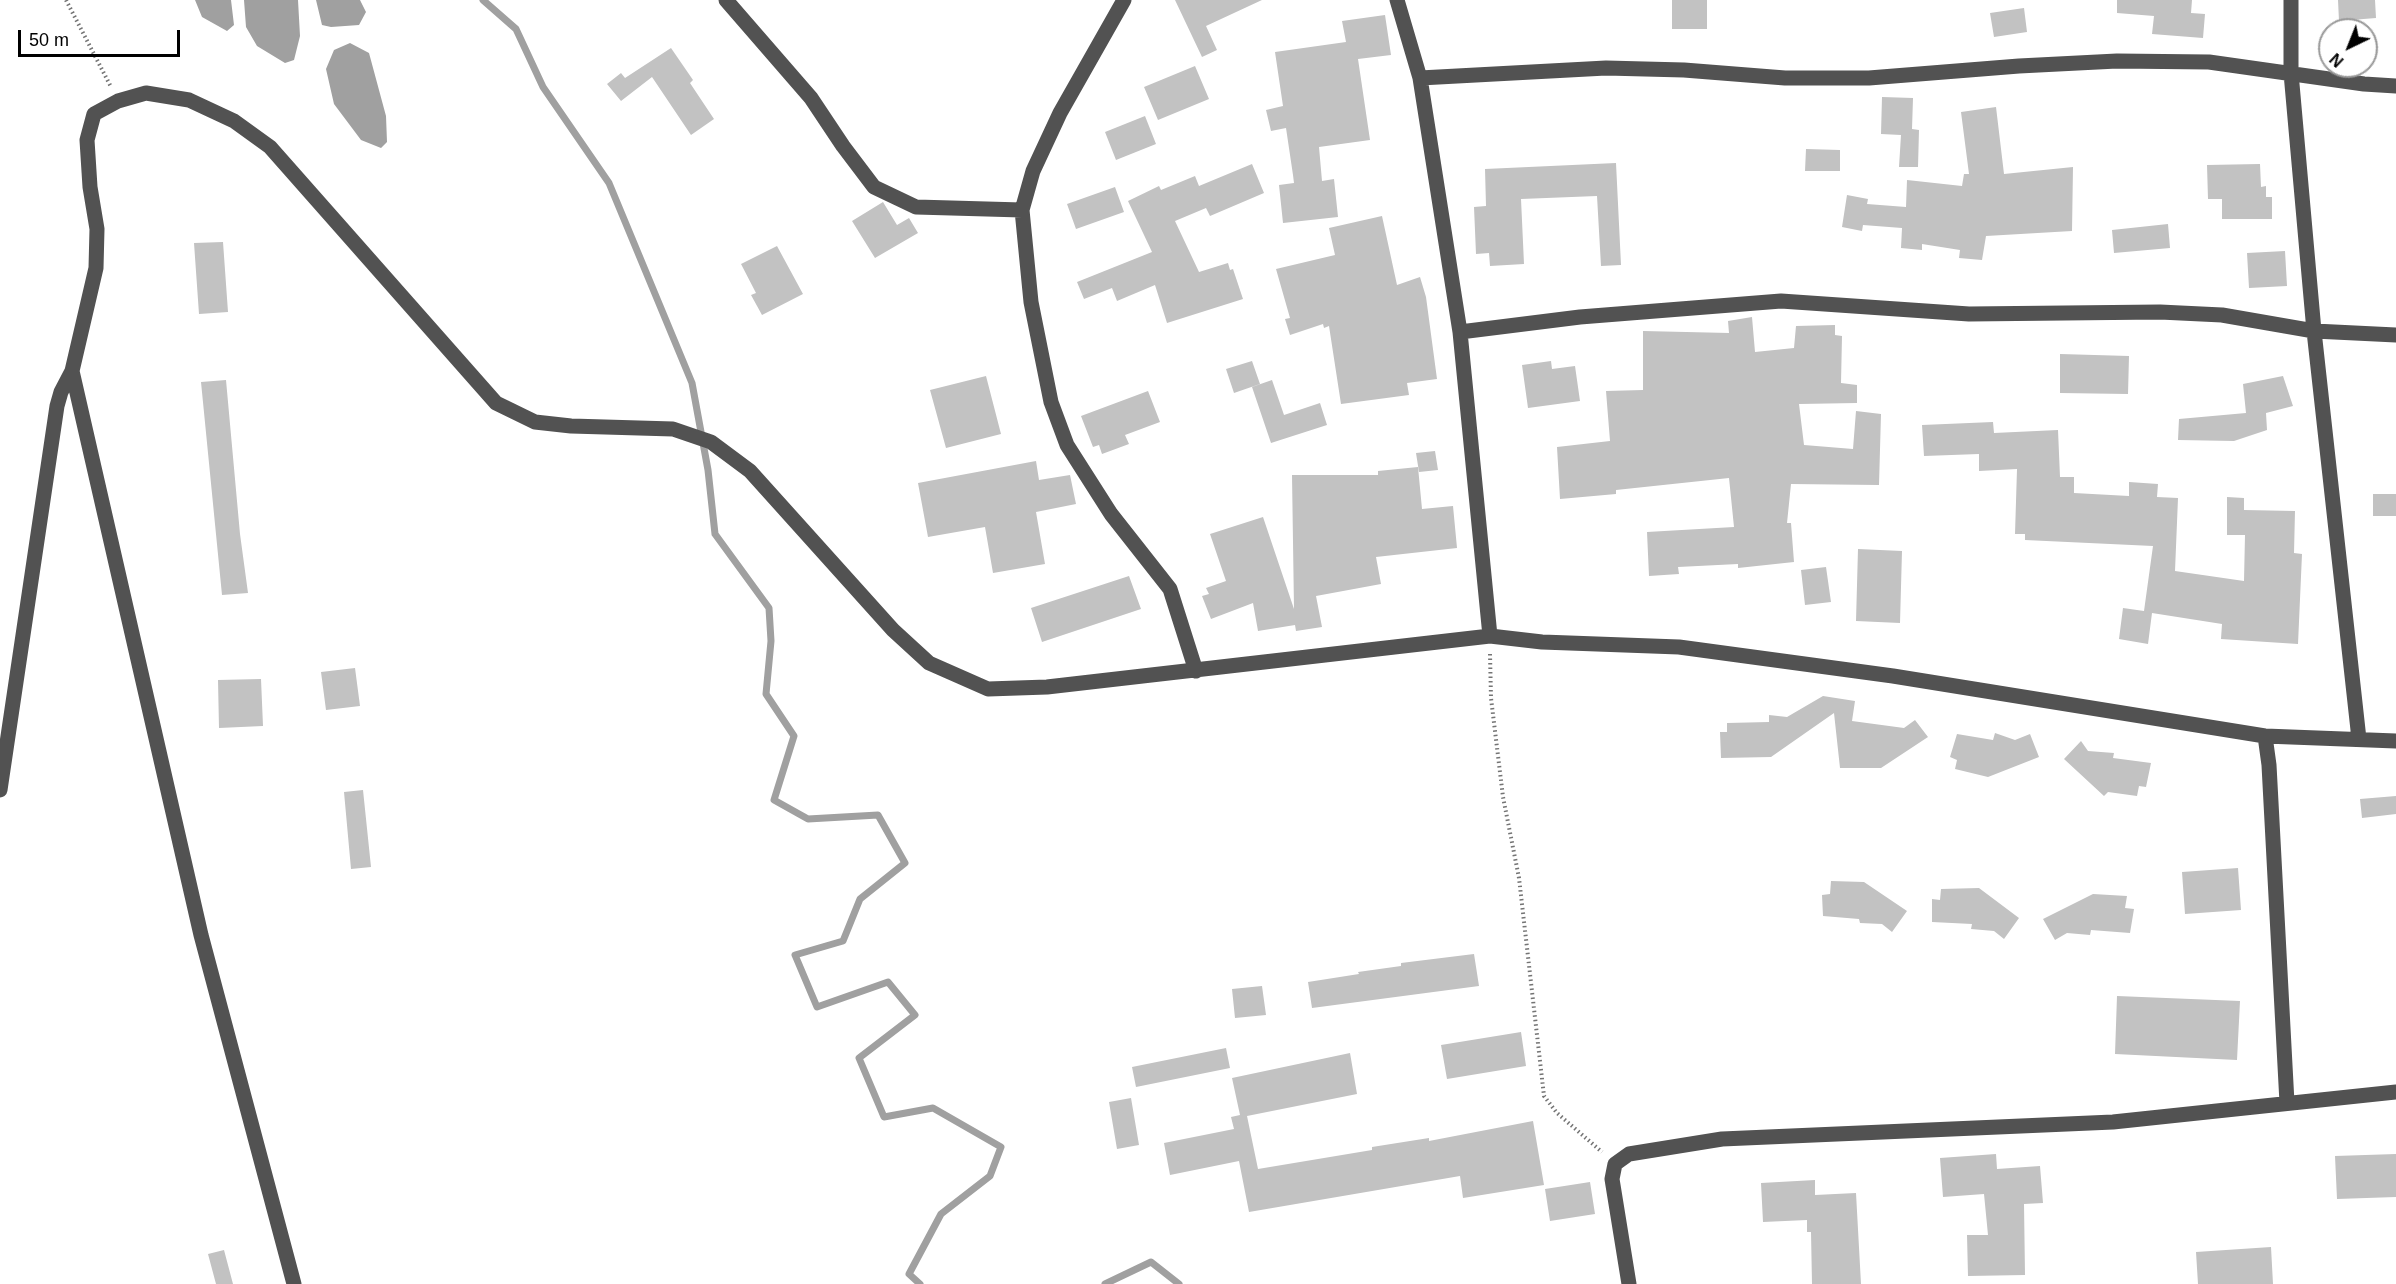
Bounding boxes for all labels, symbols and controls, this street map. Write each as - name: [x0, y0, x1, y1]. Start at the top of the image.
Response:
- scale bar: [21, 18, 183, 56]
- north arrow: [2318, 18, 2378, 78]
- text: 50 m: [29, 30, 69, 50]
- text: N: [2327, 50, 2347, 70]

